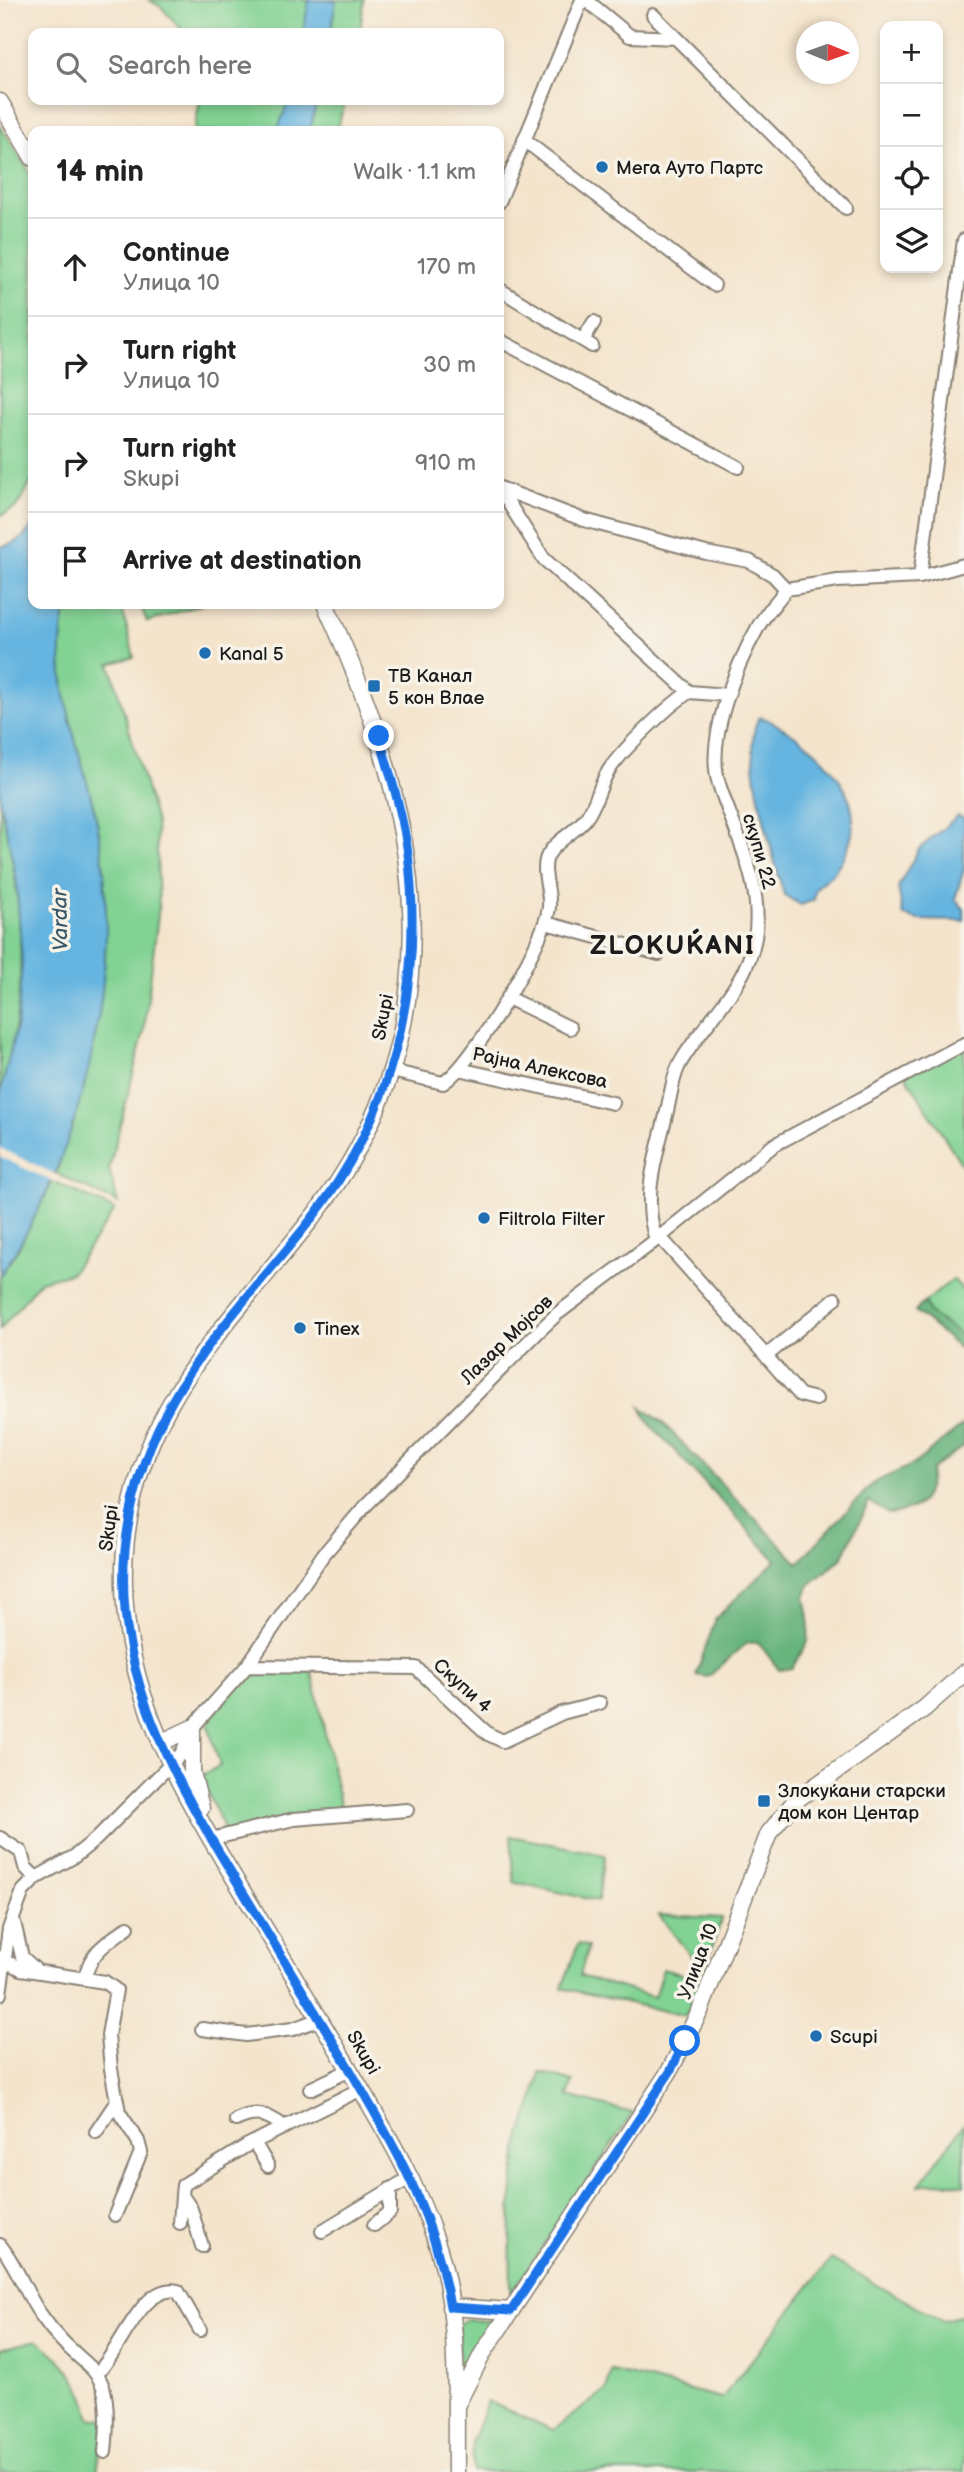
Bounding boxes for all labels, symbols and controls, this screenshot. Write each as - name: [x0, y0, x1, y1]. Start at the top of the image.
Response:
- north arrow: [796, 21, 859, 84]
- map controls: [880, 21, 943, 273]
- button: +: [880, 21, 943, 84]
- search box: [28, 28, 504, 105]
- icon: search: [52, 48, 90, 86]
- text: Search here: [108, 51, 252, 82]
- button: −: [880, 84, 943, 147]
- button: locate: [880, 147, 943, 210]
- text: 14 min: [56, 154, 144, 190]
- place label: Мега Ауто Партс: [616, 157, 764, 180]
- text: Walk · 1.1 km: [353, 158, 476, 186]
- marker: Мега Ауто Партс: [594, 159, 610, 175]
- button: layers: [880, 210, 943, 273]
- text: Continue: [123, 238, 230, 269]
- icon: ahead: [56, 248, 94, 286]
- text: 170 m: [417, 253, 476, 281]
- text: Улица 10: [123, 269, 220, 297]
- text: Turn right: [123, 336, 236, 367]
- icon: right: [56, 346, 94, 384]
- text: 30 m: [423, 351, 476, 379]
- text: Улица 10: [123, 367, 220, 395]
- text: Turn right: [123, 434, 236, 465]
- icon: right: [56, 444, 94, 482]
- text: 910 m: [415, 449, 476, 477]
- text: Skupi: [123, 465, 180, 493]
- icon: arrive: [56, 542, 94, 580]
- text: Arrive at destination: [123, 546, 362, 577]
- place label: Kanal 5: [219, 643, 284, 666]
- marker: Kanal 5: [197, 645, 213, 661]
- place label: ТВ Канал 5 кон Влае: [388, 665, 485, 710]
- marker: ТВ Канал 5 кон Влае: [366, 678, 382, 694]
- route end: [363, 720, 394, 751]
- street label: скупи 22: [737, 811, 780, 893]
- water label: Vardar: [47, 887, 74, 951]
- district label: ZLOKUḰANI: [590, 928, 756, 962]
- street label: Skupi: [368, 992, 399, 1042]
- street label: Рајна Алексова: [470, 1043, 609, 1094]
- place label: Filtrola Filter: [498, 1208, 606, 1231]
- marker: Filtrola Filter: [476, 1210, 492, 1226]
- street label: Лазар Мојсов: [456, 1290, 558, 1390]
- place label: Tinex: [314, 1318, 360, 1341]
- marker: Tinex: [292, 1320, 308, 1336]
- street label: Skupi: [95, 1503, 124, 1553]
- street label: Cкупи 4: [428, 1654, 496, 1719]
- place label: Злокуќани старски дом кон Центар: [778, 1780, 946, 1825]
- marker: Злокуќани старски дом кон Центар: [756, 1793, 772, 1809]
- street label: Улица 10: [673, 1920, 723, 2003]
- route start: [669, 2025, 700, 2056]
- place label: Scupi: [830, 2026, 878, 2049]
- street label: Skupi: [341, 2027, 384, 2079]
- marker: Scupi: [808, 2028, 824, 2044]

